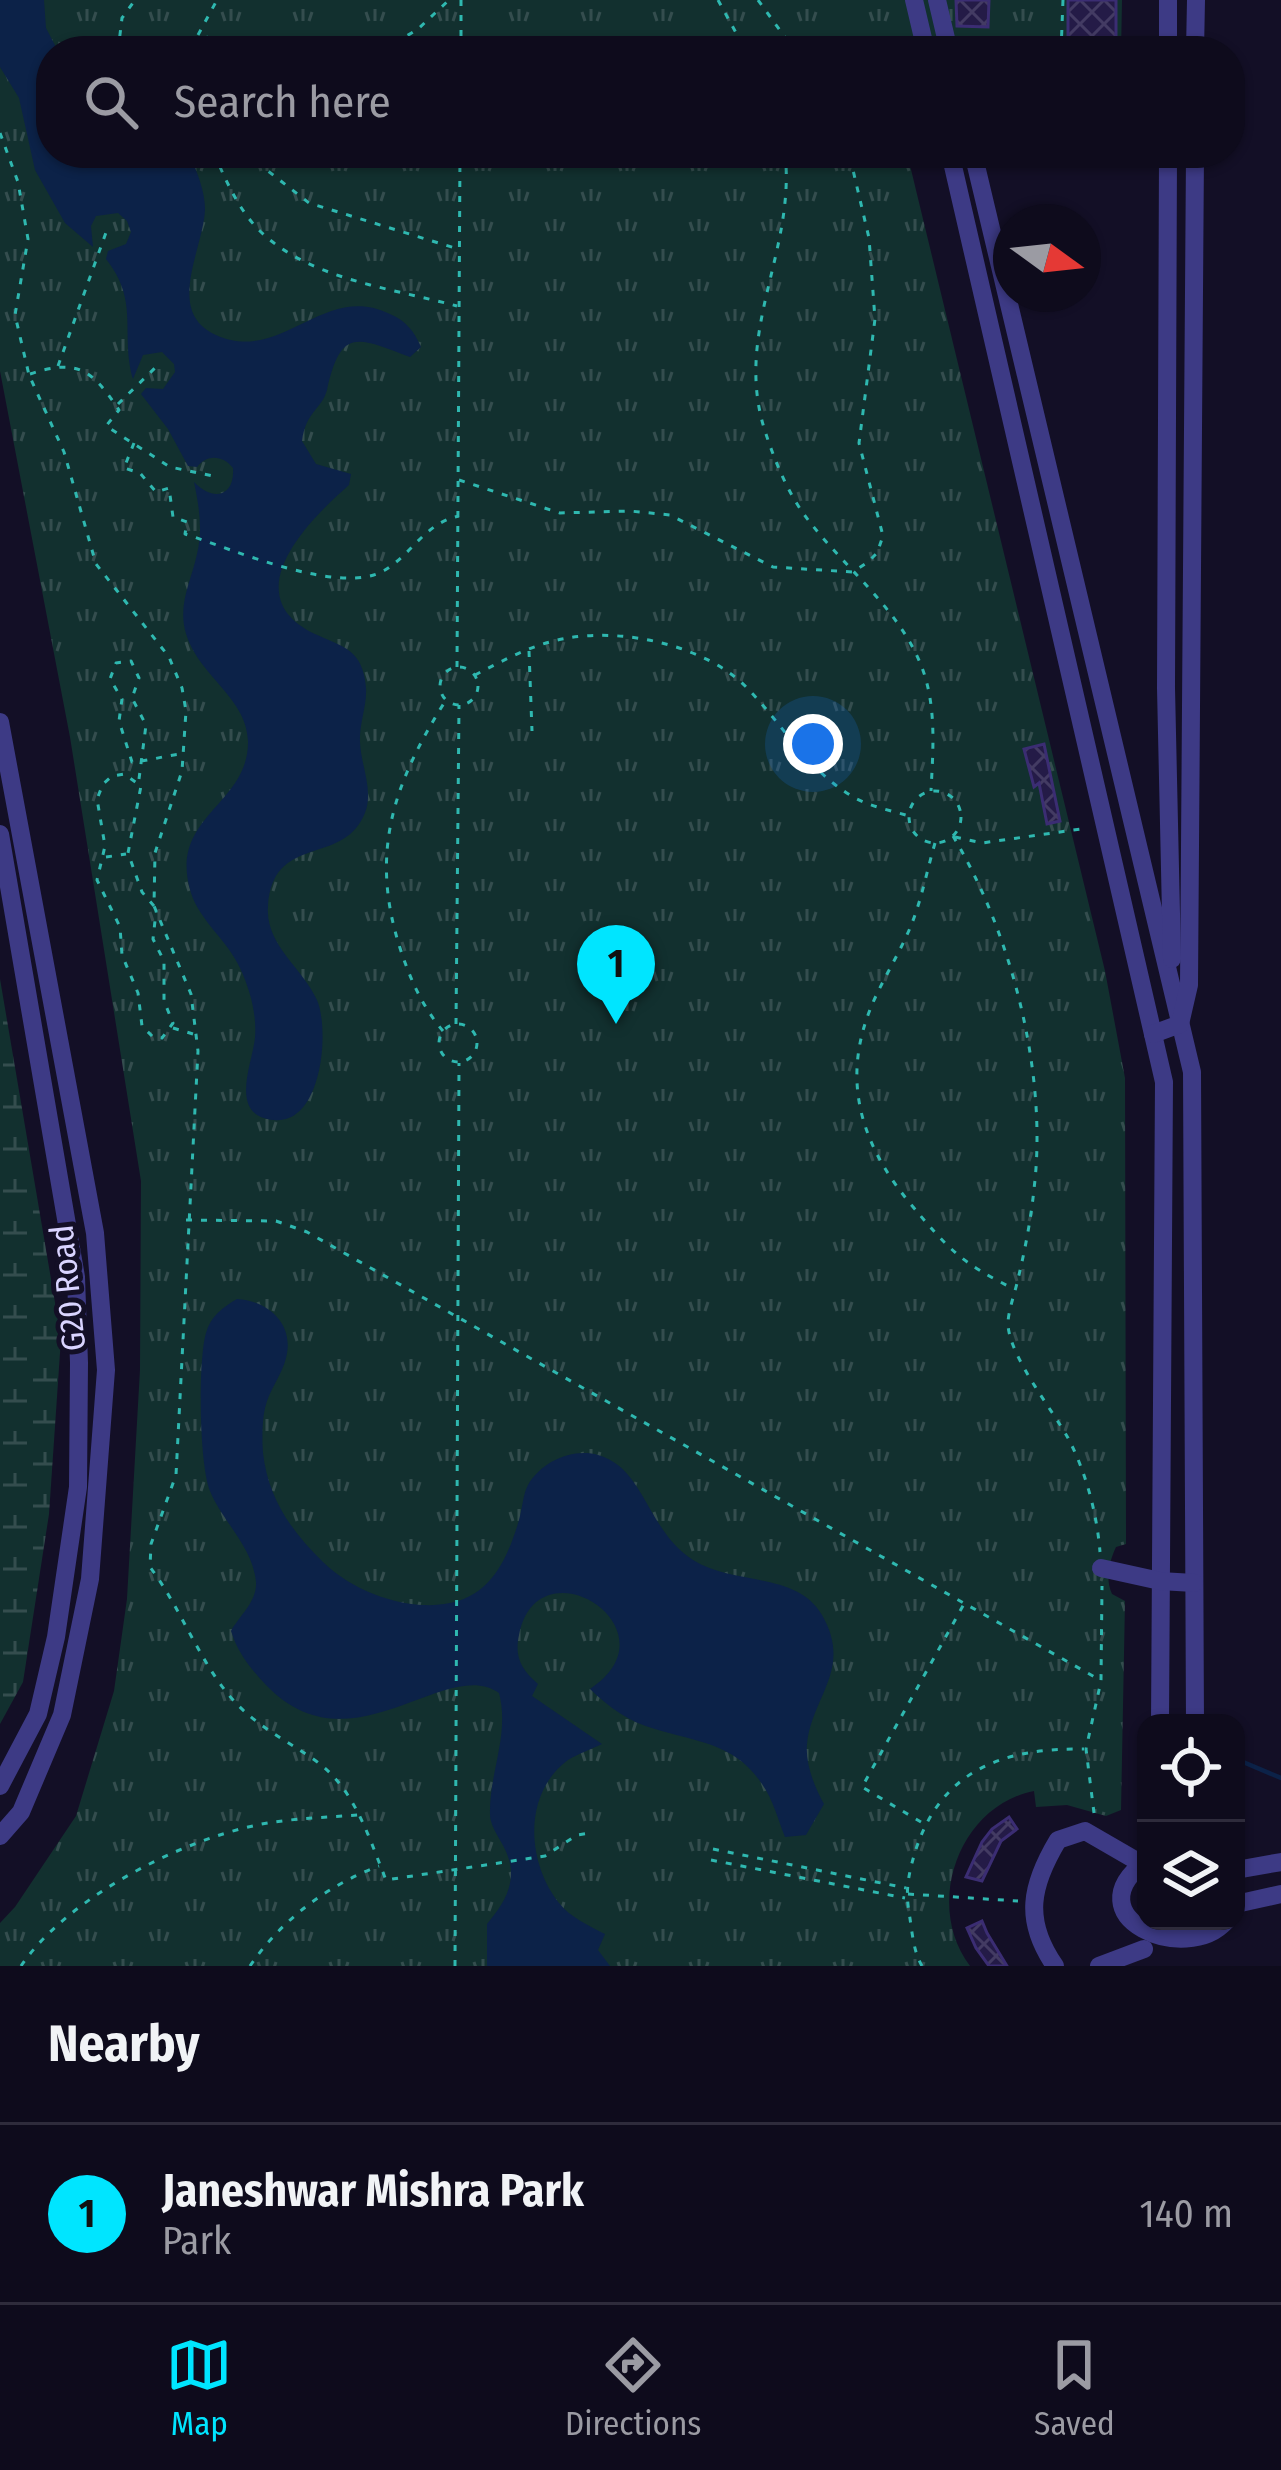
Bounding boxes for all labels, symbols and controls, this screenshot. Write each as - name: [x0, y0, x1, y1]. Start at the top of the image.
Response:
- search box: [36, 36, 1245, 168]
- icon: search: [78, 69, 144, 135]
- text: Search here: [174, 75, 391, 129]
- north arrow: [993, 204, 1101, 312]
- your location: [783, 714, 843, 774]
- pin: 1: [577, 925, 655, 1024]
- street label: G20 Road: [41, 1223, 95, 1353]
- map controls: [1137, 1714, 1245, 1930]
- button: locate: [1137, 1714, 1245, 1822]
- button: layers: [1137, 1822, 1245, 1930]
- text: Nearby: [48, 2013, 200, 2075]
- text: Janeshwar Mishra Park: [162, 2164, 584, 2218]
- text: 1: [79, 2191, 95, 2237]
- text: 140 m: [1139, 2191, 1233, 2237]
- text: Park: [162, 2218, 231, 2264]
- tab: Map: [166, 2332, 232, 2444]
- tab: Directions: [565, 2332, 701, 2444]
- tab: Saved: [1034, 2332, 1115, 2444]

